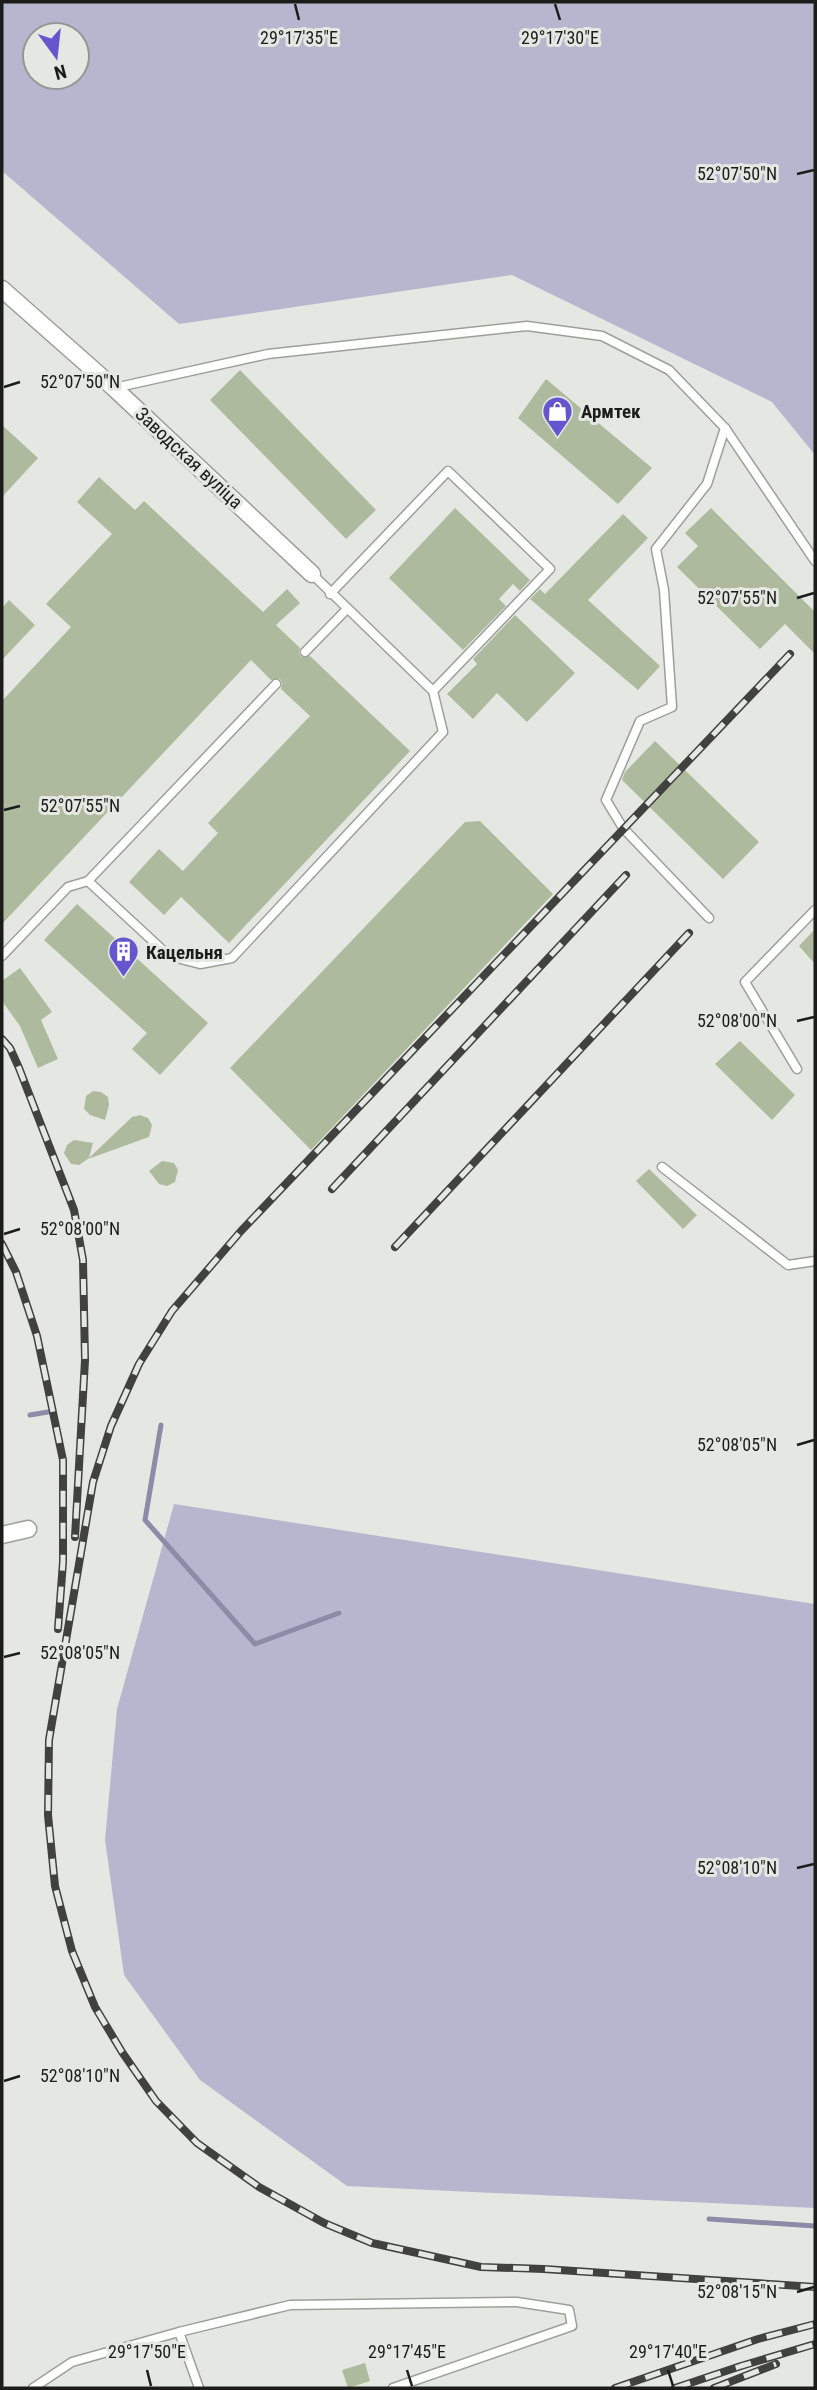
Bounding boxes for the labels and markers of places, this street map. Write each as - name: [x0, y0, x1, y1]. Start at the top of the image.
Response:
- shop icon: Армтек: [541, 394, 575, 438]
- place label: Армтек: [581, 400, 641, 423]
- building icon: Кацельня: [106, 935, 140, 979]
- place label: Кацельня: [146, 941, 223, 964]

